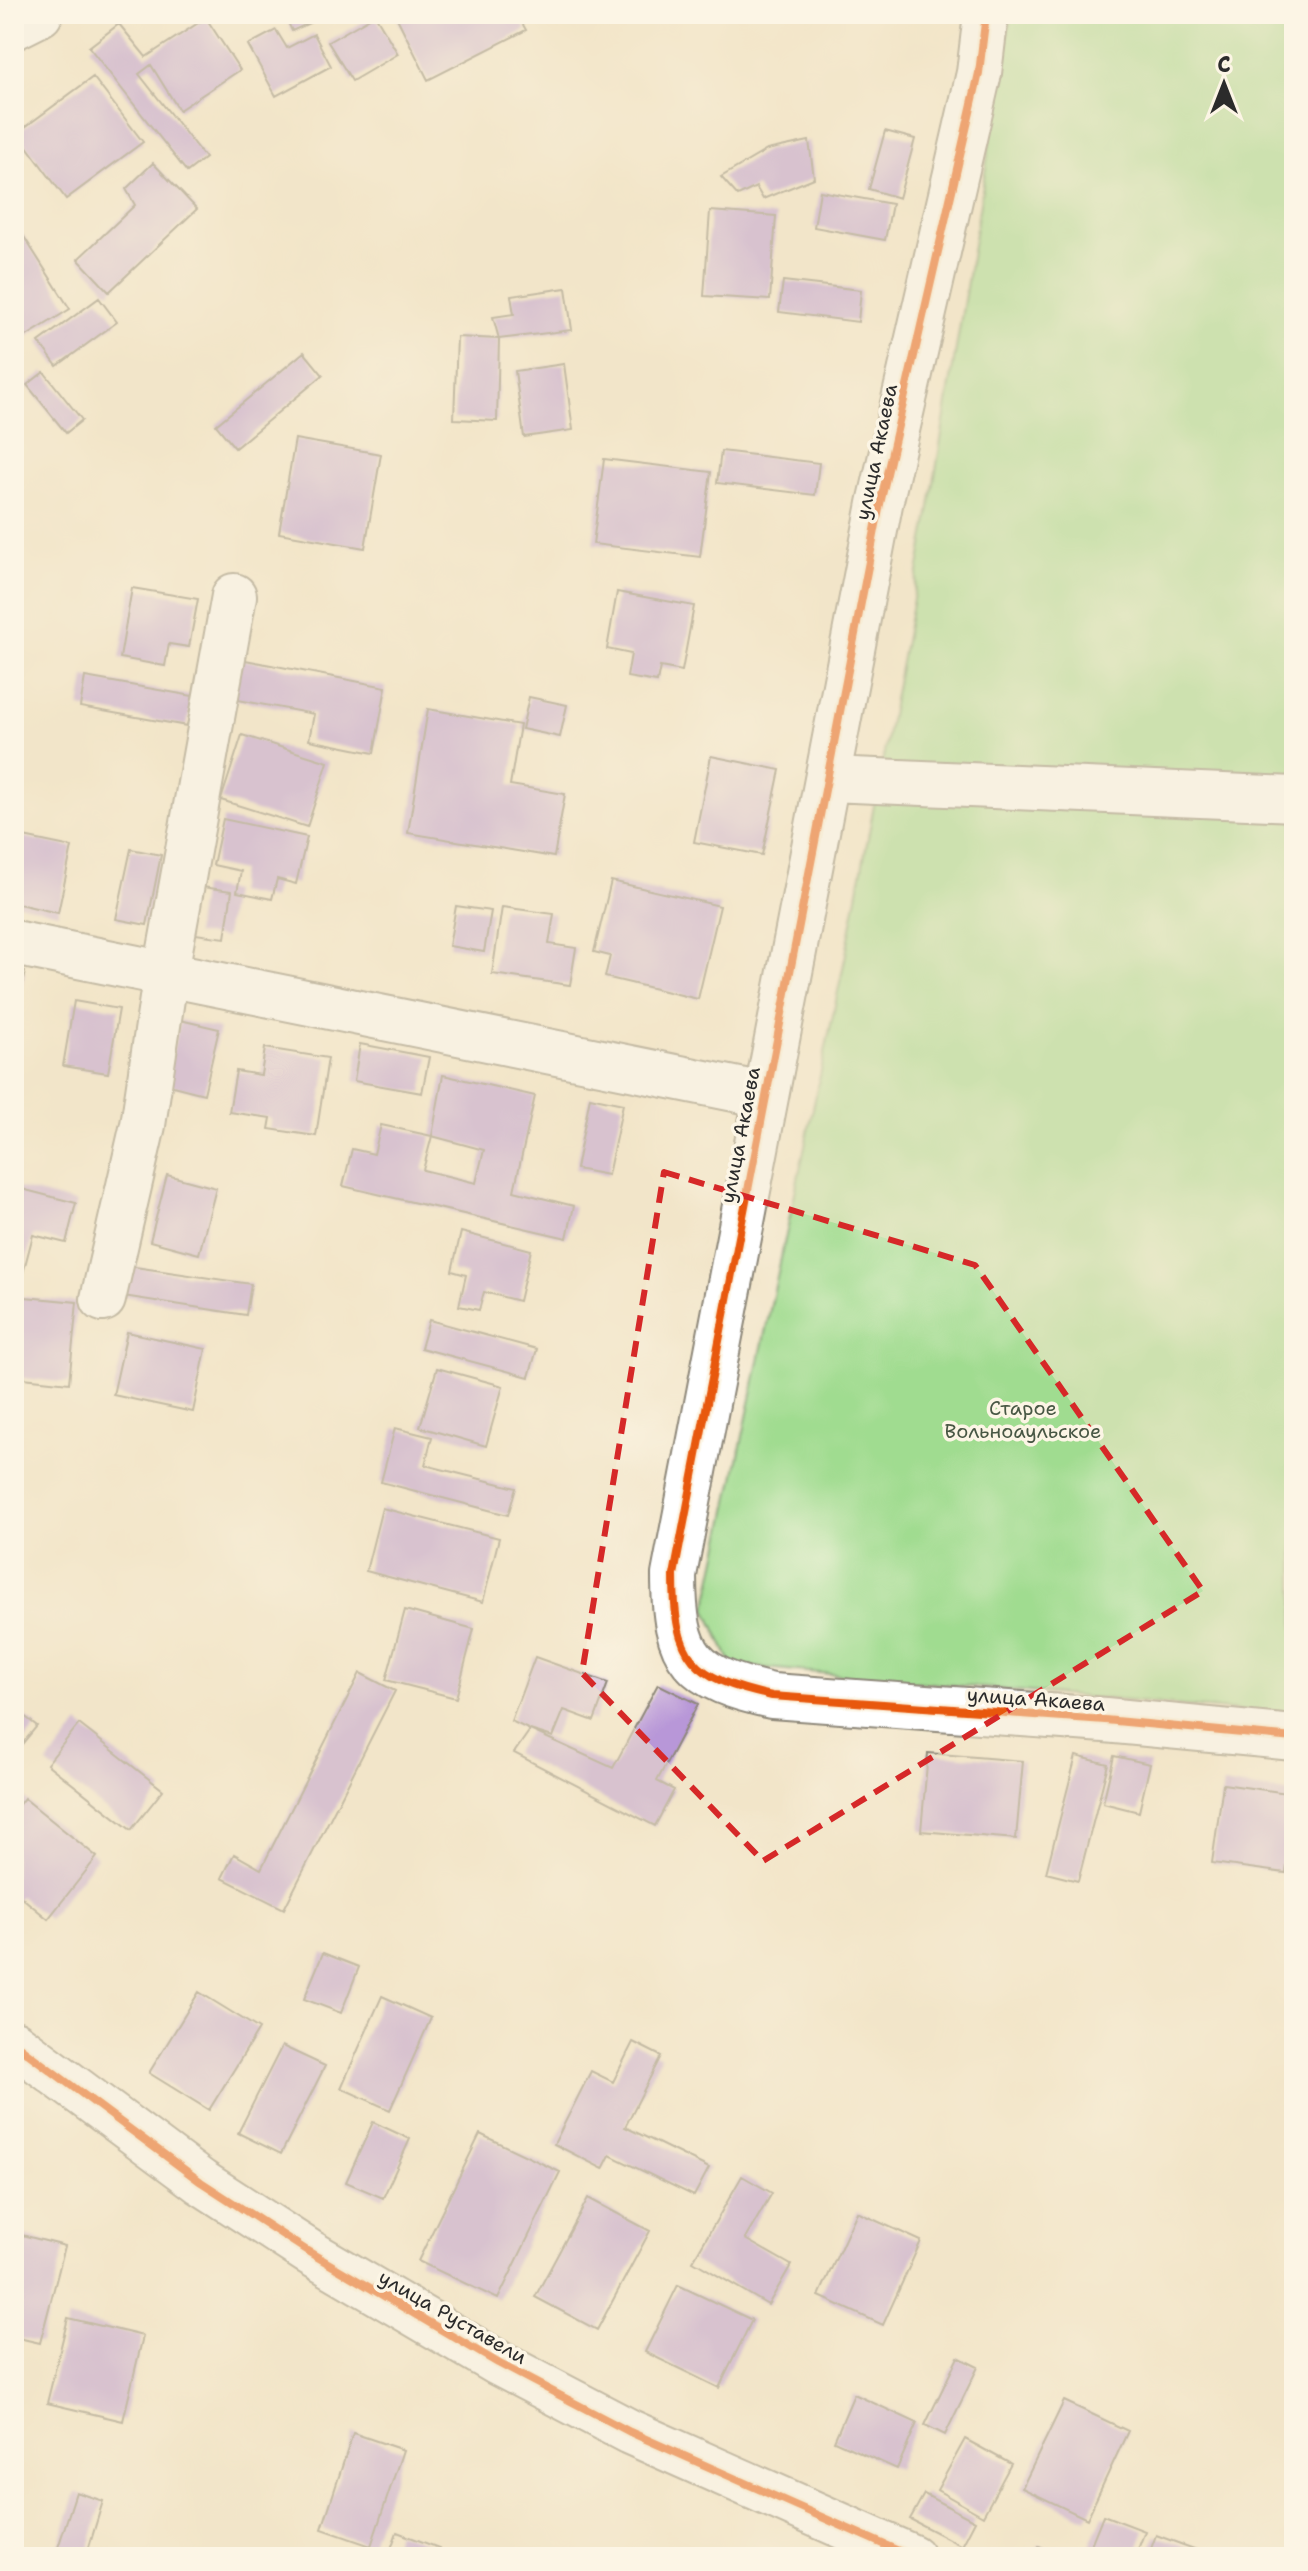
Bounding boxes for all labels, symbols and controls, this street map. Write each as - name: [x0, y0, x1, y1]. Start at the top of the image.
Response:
- north arrow: [1184, 44, 1264, 124]
- text: С: [1217, 50, 1231, 79]
- street label: улица Акаева: [849, 381, 903, 522]
- street label: улица Акаева: [714, 1064, 766, 1206]
- park label: Старое Вольноаульское: [945, 1395, 1101, 1444]
- street label: улица Акаева: [966, 1681, 1107, 1717]
- street label: улица Руставели: [374, 2264, 532, 2370]

